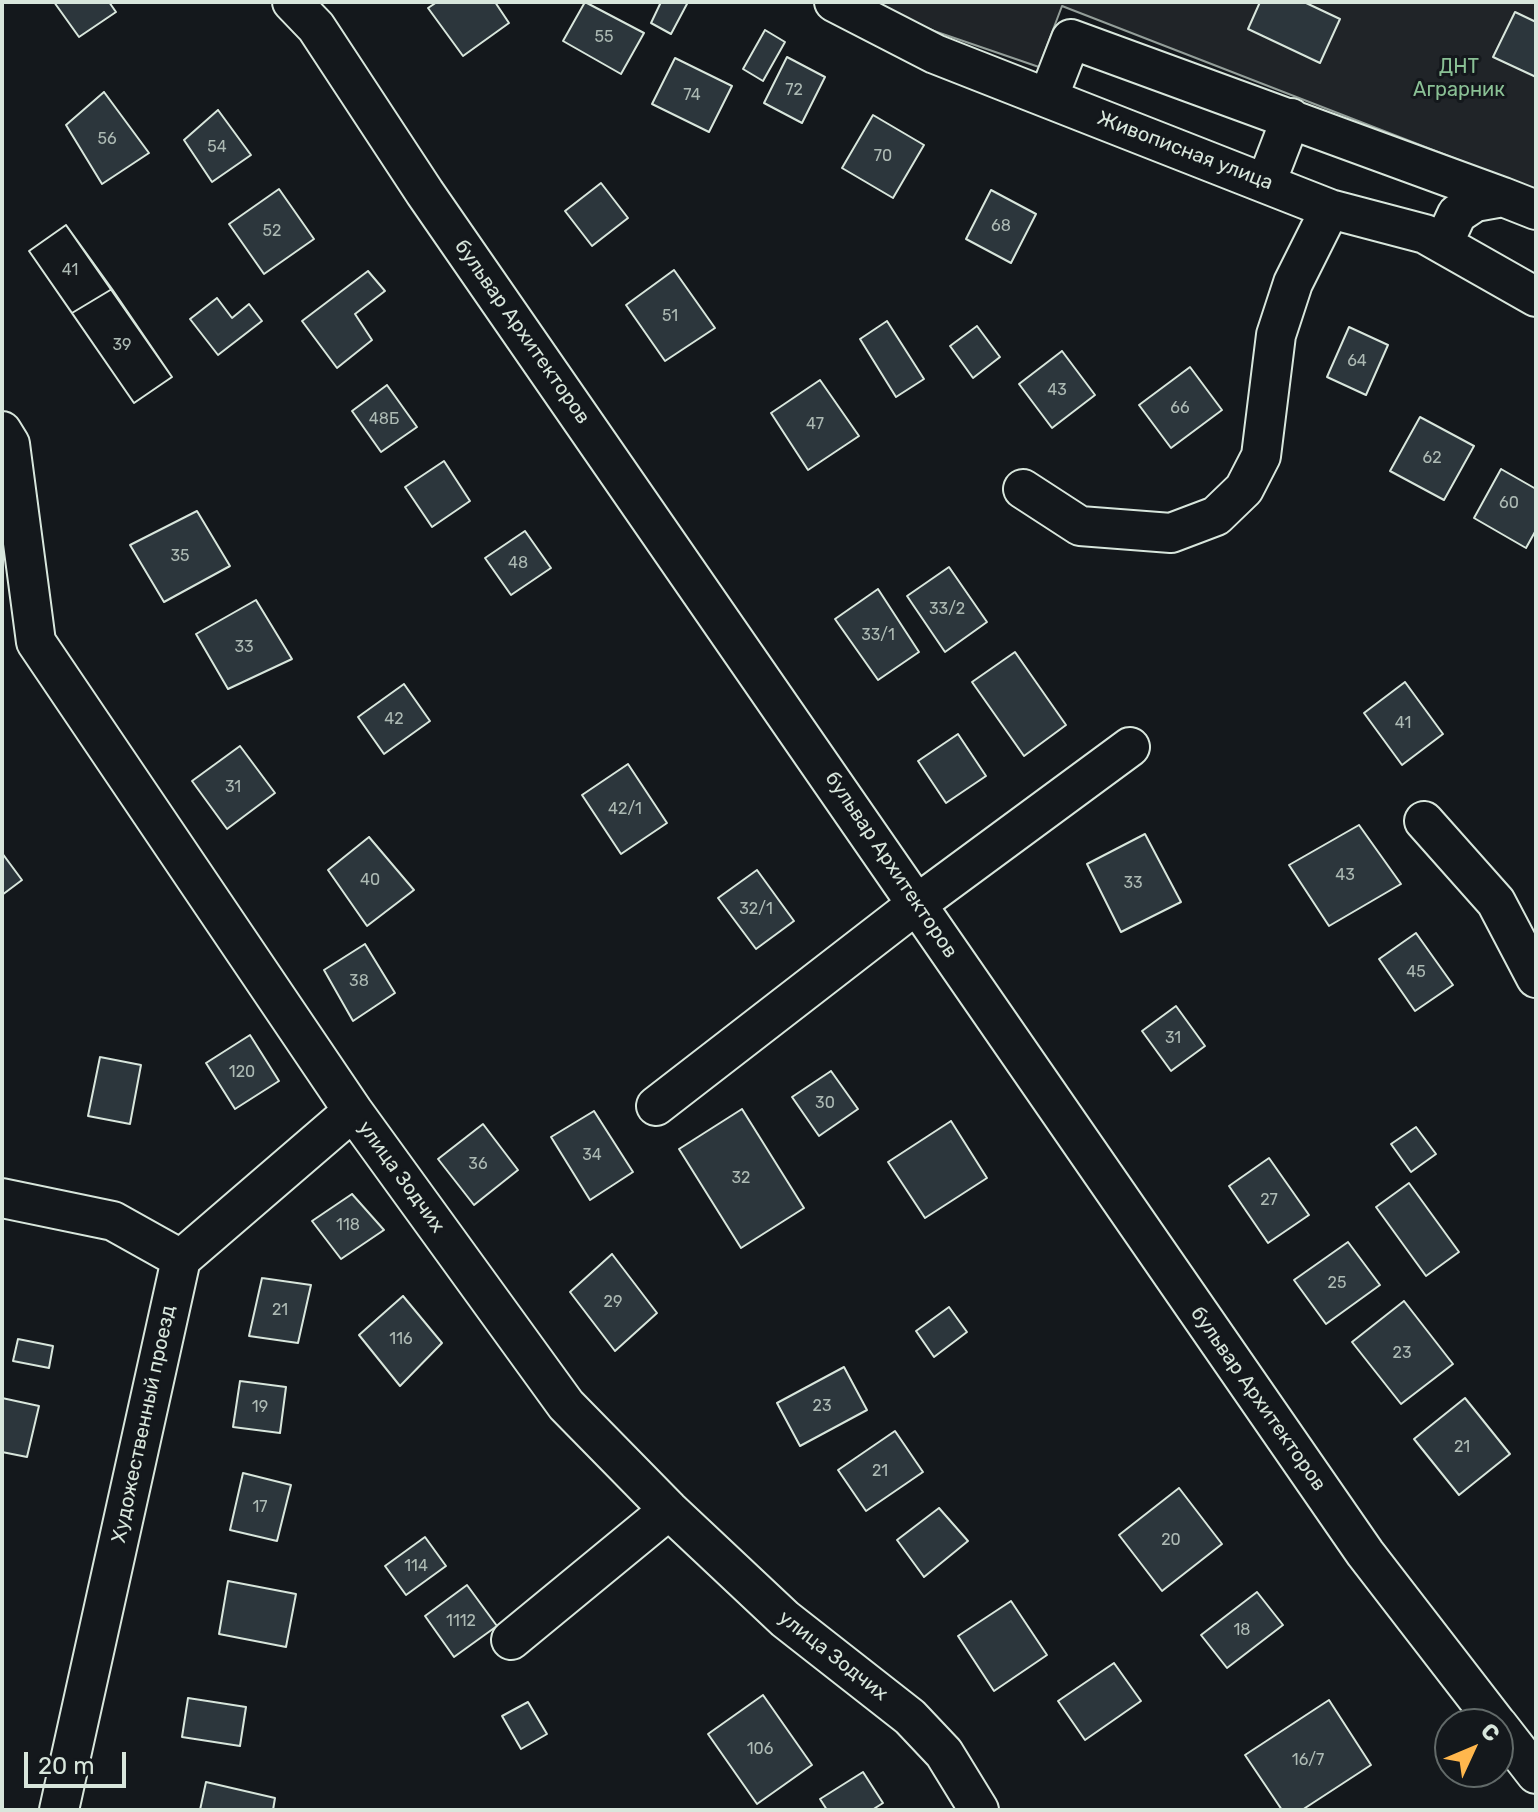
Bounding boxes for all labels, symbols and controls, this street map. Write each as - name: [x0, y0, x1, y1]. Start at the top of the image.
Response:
- house number: 55: [594, 27, 614, 47]
- park label: ДНТ Аграрник: [1413, 55, 1505, 102]
- house number: 72: [785, 80, 803, 100]
- house number: 74: [683, 85, 701, 105]
- street label: Живописная улица: [1094, 106, 1276, 196]
- house number: 56: [97, 129, 117, 149]
- house number: 54: [207, 137, 227, 157]
- house number: 70: [874, 146, 892, 166]
- house number: 68: [991, 216, 1011, 236]
- house number: 52: [263, 221, 281, 241]
- street label: бульвар Архитекторов: [449, 235, 595, 429]
- house number: 41: [62, 260, 78, 280]
- house number: 51: [662, 306, 678, 326]
- house number: 39: [112, 335, 132, 355]
- house number: 64: [1347, 351, 1367, 371]
- house number: 43: [1047, 380, 1067, 400]
- house number: 66: [1170, 398, 1190, 418]
- house number: 48Б: [369, 409, 399, 429]
- house number: 47: [806, 414, 824, 434]
- house number: 62: [1422, 448, 1442, 468]
- house number: 60: [1499, 493, 1519, 513]
- house number: 35: [170, 546, 190, 566]
- house number: 48: [508, 553, 528, 573]
- house number: 33/2: [929, 599, 965, 619]
- house number: 33/1: [861, 625, 895, 645]
- house number: 33: [234, 637, 254, 657]
- house number: 42: [384, 709, 404, 729]
- house number: 41: [1395, 713, 1411, 733]
- street label: бульвар Архитекторов: [820, 767, 962, 963]
- house number: 31: [225, 777, 241, 797]
- house number: 42/1: [608, 799, 642, 819]
- house number: 43: [1335, 865, 1355, 885]
- house number: 40: [360, 870, 380, 890]
- house number: 33: [1123, 873, 1143, 893]
- house number: 32/1: [739, 899, 773, 919]
- house number: 45: [1406, 962, 1426, 982]
- house number: 38: [349, 971, 369, 991]
- house number: 31: [1165, 1028, 1181, 1048]
- house number: 120: [229, 1062, 255, 1082]
- house number: 30: [815, 1093, 835, 1113]
- street label: улица Зодчих: [352, 1116, 450, 1238]
- house number: 34: [582, 1145, 602, 1165]
- house number: 36: [468, 1154, 488, 1174]
- house number: 32: [731, 1168, 751, 1188]
- house number: 27: [1260, 1190, 1278, 1210]
- house number: 118: [336, 1215, 360, 1235]
- house number: 25: [1328, 1273, 1346, 1293]
- house number: 29: [604, 1292, 622, 1312]
- house number: 21: [272, 1300, 288, 1320]
- street label: бульвар Архитекторов: [1185, 1302, 1331, 1496]
- street label: Художественный проезд: [107, 1303, 181, 1545]
- house number: 116: [389, 1329, 413, 1349]
- house number: 23: [1392, 1343, 1412, 1363]
- house number: 23: [812, 1396, 832, 1416]
- house number: 19: [252, 1397, 268, 1417]
- house number: 21: [1454, 1437, 1470, 1457]
- house number: 21: [872, 1461, 888, 1481]
- house number: 17: [252, 1497, 268, 1517]
- house number: 20: [1161, 1530, 1181, 1550]
- house number: 114: [404, 1556, 428, 1576]
- street label: улица Зодчих: [773, 1606, 893, 1706]
- house number: 1112: [446, 1611, 476, 1631]
- house number: 18: [1233, 1620, 1251, 1640]
- north arrow: [1434, 1708, 1514, 1788]
- text: С: [1475, 1717, 1505, 1747]
- scale bar: [28, 1736, 130, 1786]
- house number: 106: [747, 1739, 773, 1759]
- house number: 16/7: [1292, 1750, 1324, 1770]
- text: 20 m: [38, 1752, 95, 1780]

